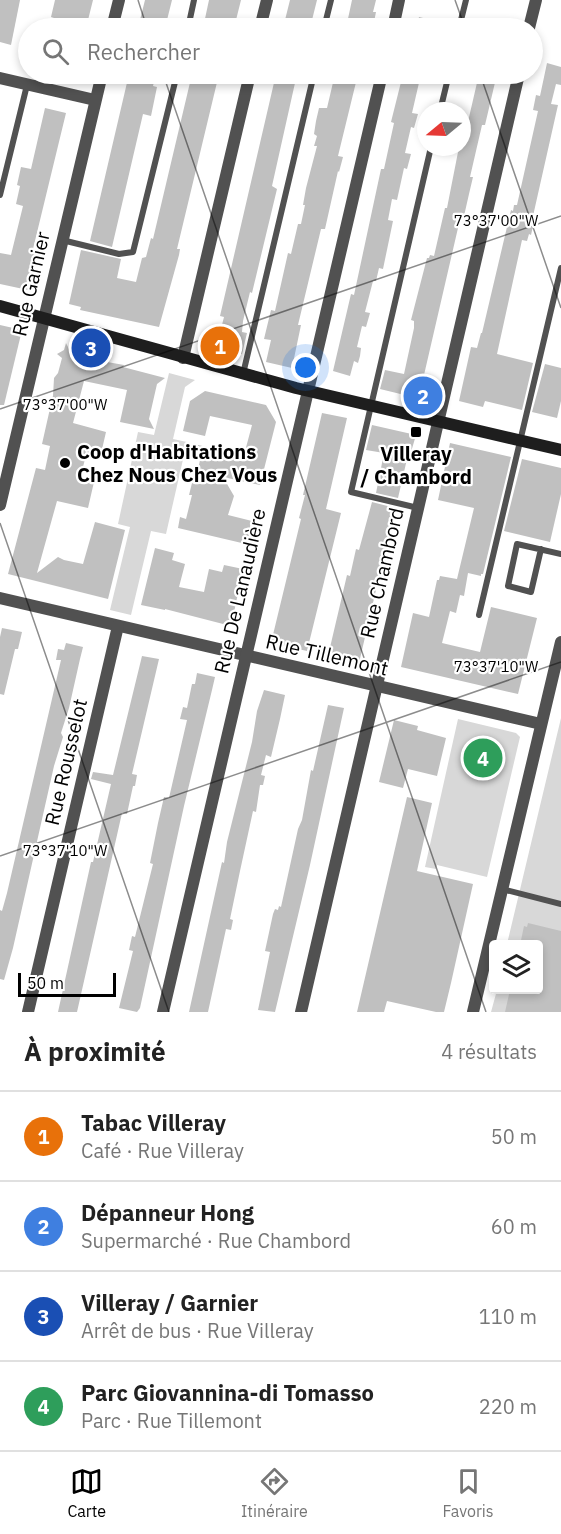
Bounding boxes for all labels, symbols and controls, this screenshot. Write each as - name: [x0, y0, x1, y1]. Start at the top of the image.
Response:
- search box: [18, 18, 543, 84]
- icon: search: [39, 35, 72, 68]
- text: Rechercher: [87, 37, 200, 66]
- north arrow: [417, 102, 471, 156]
- text: 73°37'00"W: [454, 211, 539, 230]
- street label: Rue Garnier: [5, 229, 56, 339]
- pin: 1: [200, 324, 240, 368]
- pin: 3: [72, 326, 110, 370]
- your location: [291, 353, 320, 382]
- pin: 2: [404, 374, 442, 418]
- text: 73°37'00"W: [23, 395, 108, 414]
- marker: Villeray / Chambord: [409, 425, 423, 439]
- place label: Coop d'Habitations Chez Nous Chez Vous: [77, 438, 277, 488]
- place label: Villeray / Chambord: [360, 440, 472, 490]
- marker: Coop d'Habitations Chez Nous Chez Vous: [58, 456, 72, 470]
- street label: Rue Chambord: [353, 505, 410, 641]
- street label: Rue De Lanaudière: [207, 506, 272, 676]
- street label: Rue Tillemont: [263, 627, 391, 682]
- text: 73°37'10"W: [454, 657, 539, 676]
- street label: Rue Rousselot: [38, 696, 93, 828]
- pin: 4: [464, 736, 502, 780]
- text: 73°37'10"W: [23, 841, 108, 860]
- map controls: [489, 940, 543, 994]
- button: layers: [489, 940, 543, 994]
- scale bar: [18, 970, 116, 998]
- text: 50 m: [27, 973, 64, 993]
- text: À proximité: [24, 1034, 166, 1068]
- text: 4 résultats: [441, 1038, 537, 1065]
- text: Tabac Villeray: [81, 1108, 226, 1137]
- text: 1: [38, 1123, 50, 1150]
- text: 50 m: [491, 1123, 537, 1150]
- text: Café · Rue Villeray: [81, 1137, 244, 1164]
- text: Dépanneur Hong: [81, 1198, 254, 1227]
- text: 2: [38, 1213, 50, 1240]
- text: 60 m: [491, 1213, 537, 1240]
- text: Supermarché · Rue Chambord: [81, 1227, 351, 1254]
- text: Villeray / Garnier: [81, 1288, 258, 1317]
- text: 3: [38, 1303, 50, 1330]
- text: 110 m: [479, 1303, 537, 1330]
- text: Arrêt de bus · Rue Villeray: [81, 1317, 314, 1344]
- text: Parc Giovannina-di Tomasso: [81, 1378, 374, 1407]
- text: 4: [38, 1393, 50, 1420]
- text: 220 m: [479, 1393, 537, 1420]
- text: Parc · Rue Tillemont: [81, 1407, 262, 1434]
- tab: Carte: [67, 1465, 106, 1521]
- tab: Itinéraire: [241, 1465, 308, 1521]
- tab: Favoris: [443, 1465, 494, 1521]

